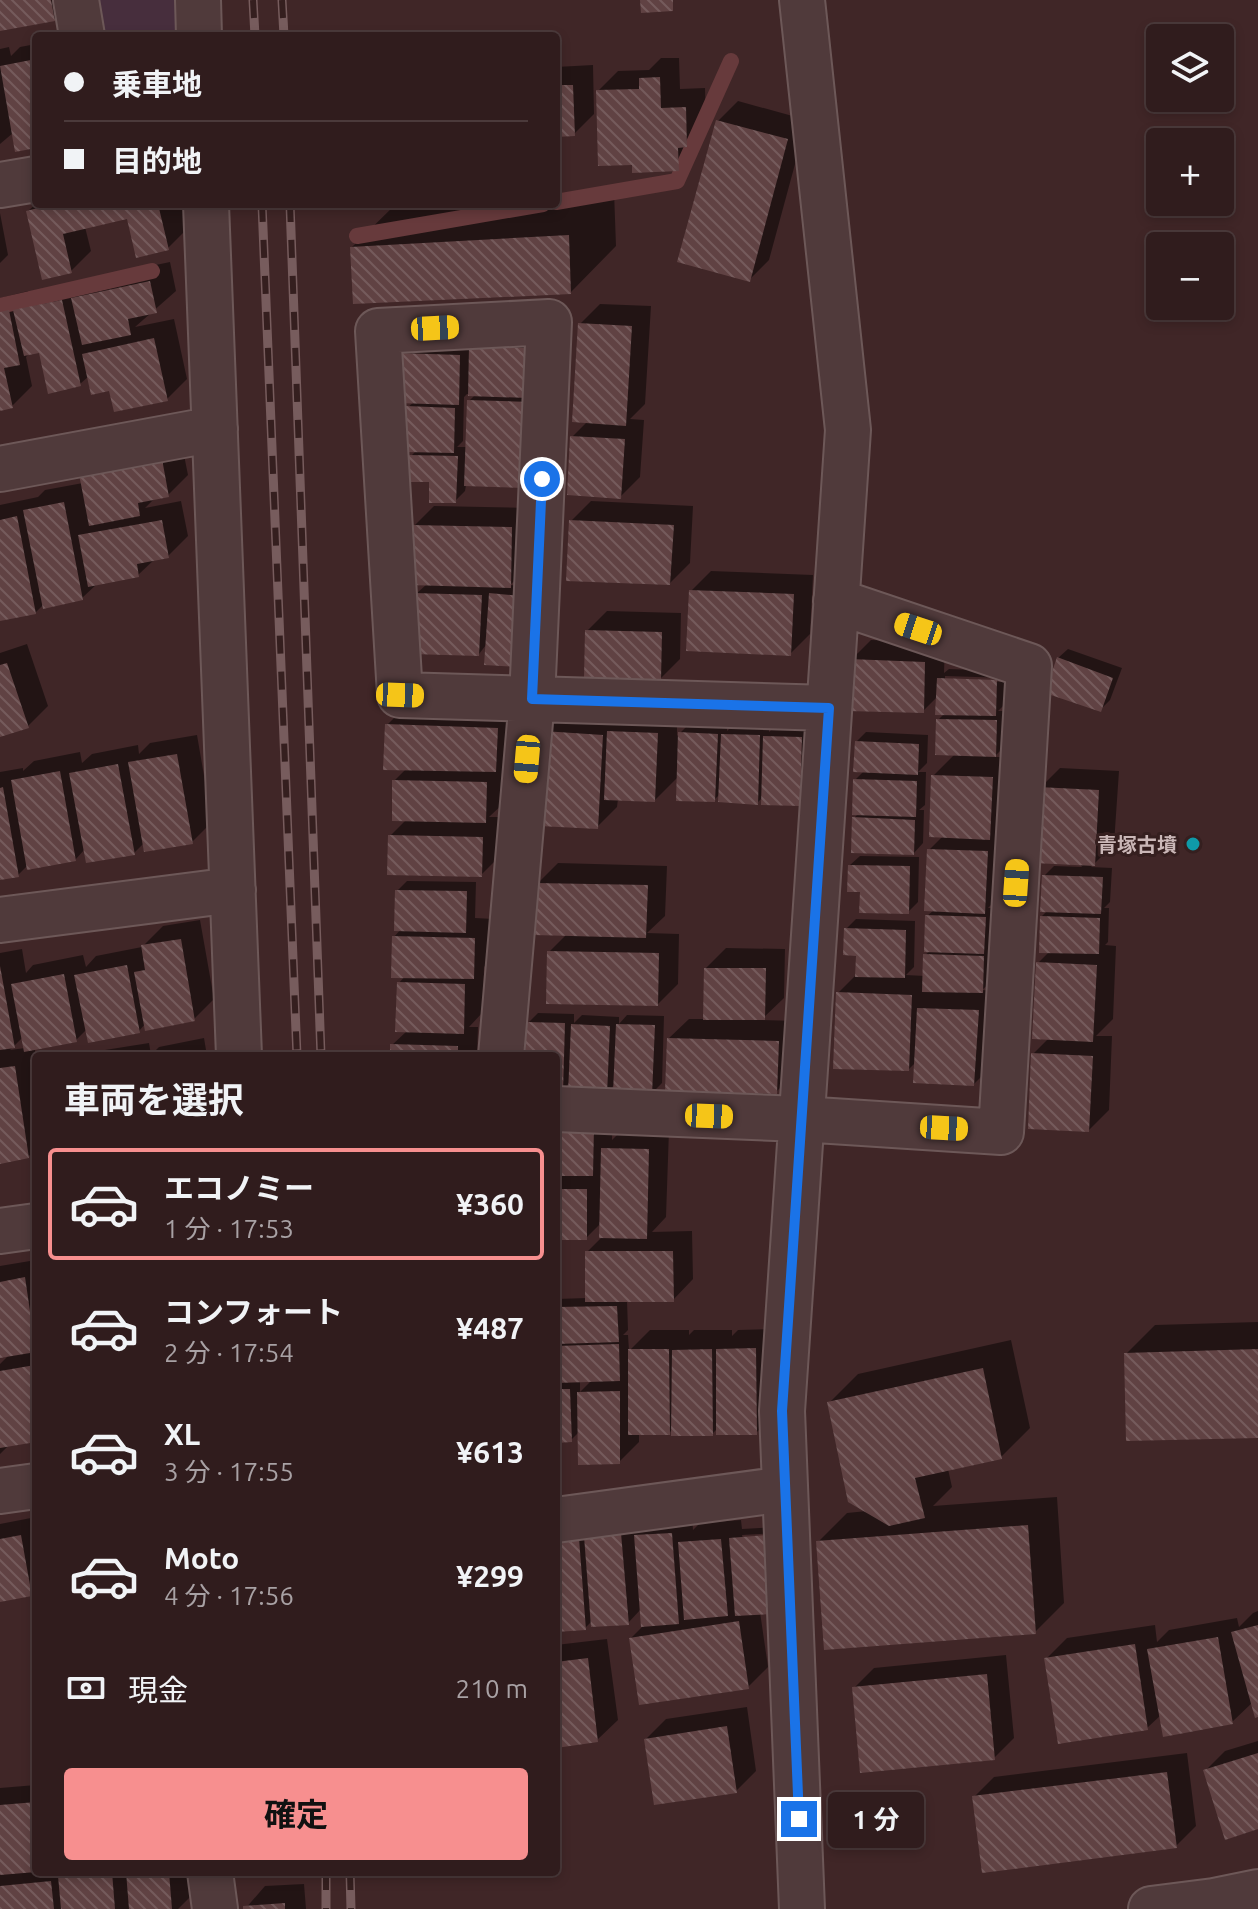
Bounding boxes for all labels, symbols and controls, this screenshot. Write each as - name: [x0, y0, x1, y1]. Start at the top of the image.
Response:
- map controls: [1146, 24, 1234, 320]
- button: layers: [1146, 24, 1234, 112]
- text: 乗車地: [112, 67, 202, 101]
- button: +: [1146, 128, 1234, 216]
- text: 目的地: [112, 144, 202, 178]
- button: −: [1146, 232, 1234, 320]
- car: [410, 315, 460, 341]
- route start: [524, 461, 560, 497]
- car: [891, 610, 945, 648]
- car: [376, 682, 424, 708]
- car: [513, 734, 541, 784]
- place label: 青塚古墳: [1097, 833, 1177, 856]
- marker: 青塚古墳: [1184, 835, 1202, 853]
- car: [1002, 858, 1030, 908]
- text: 車両を選択: [64, 1079, 244, 1120]
- car: [685, 1103, 733, 1129]
- car: [919, 1115, 969, 1141]
- icon: car: [68, 1168, 140, 1240]
- text: エコノミー: [164, 1171, 314, 1205]
- text: ¥360: [456, 1187, 524, 1221]
- text: 1 分 · 17:53: [164, 1214, 294, 1243]
- icon: car: [68, 1292, 140, 1364]
- text: コンフォート: [164, 1295, 343, 1329]
- text: ¥487: [456, 1311, 524, 1345]
- text: 2 分 · 17:54: [164, 1338, 294, 1367]
- icon: car: [68, 1416, 140, 1488]
- text: XL: [164, 1417, 200, 1451]
- text: ¥613: [456, 1435, 524, 1469]
- text: 3 分 · 17:55: [164, 1457, 294, 1486]
- icon: car: [68, 1540, 140, 1612]
- text: Moto: [164, 1541, 239, 1575]
- text: ¥299: [456, 1559, 524, 1593]
- text: 4 分 · 17:56: [164, 1581, 294, 1610]
- icon: cash: [64, 1666, 108, 1710]
- text: 現金: [128, 1673, 188, 1707]
- text: 210 m: [456, 1674, 528, 1703]
- button: 確定: [64, 1768, 528, 1860]
- callout: 1 分: [827, 1791, 923, 1847]
- route end: [781, 1801, 817, 1837]
- text: 1 分: [853, 1805, 899, 1834]

